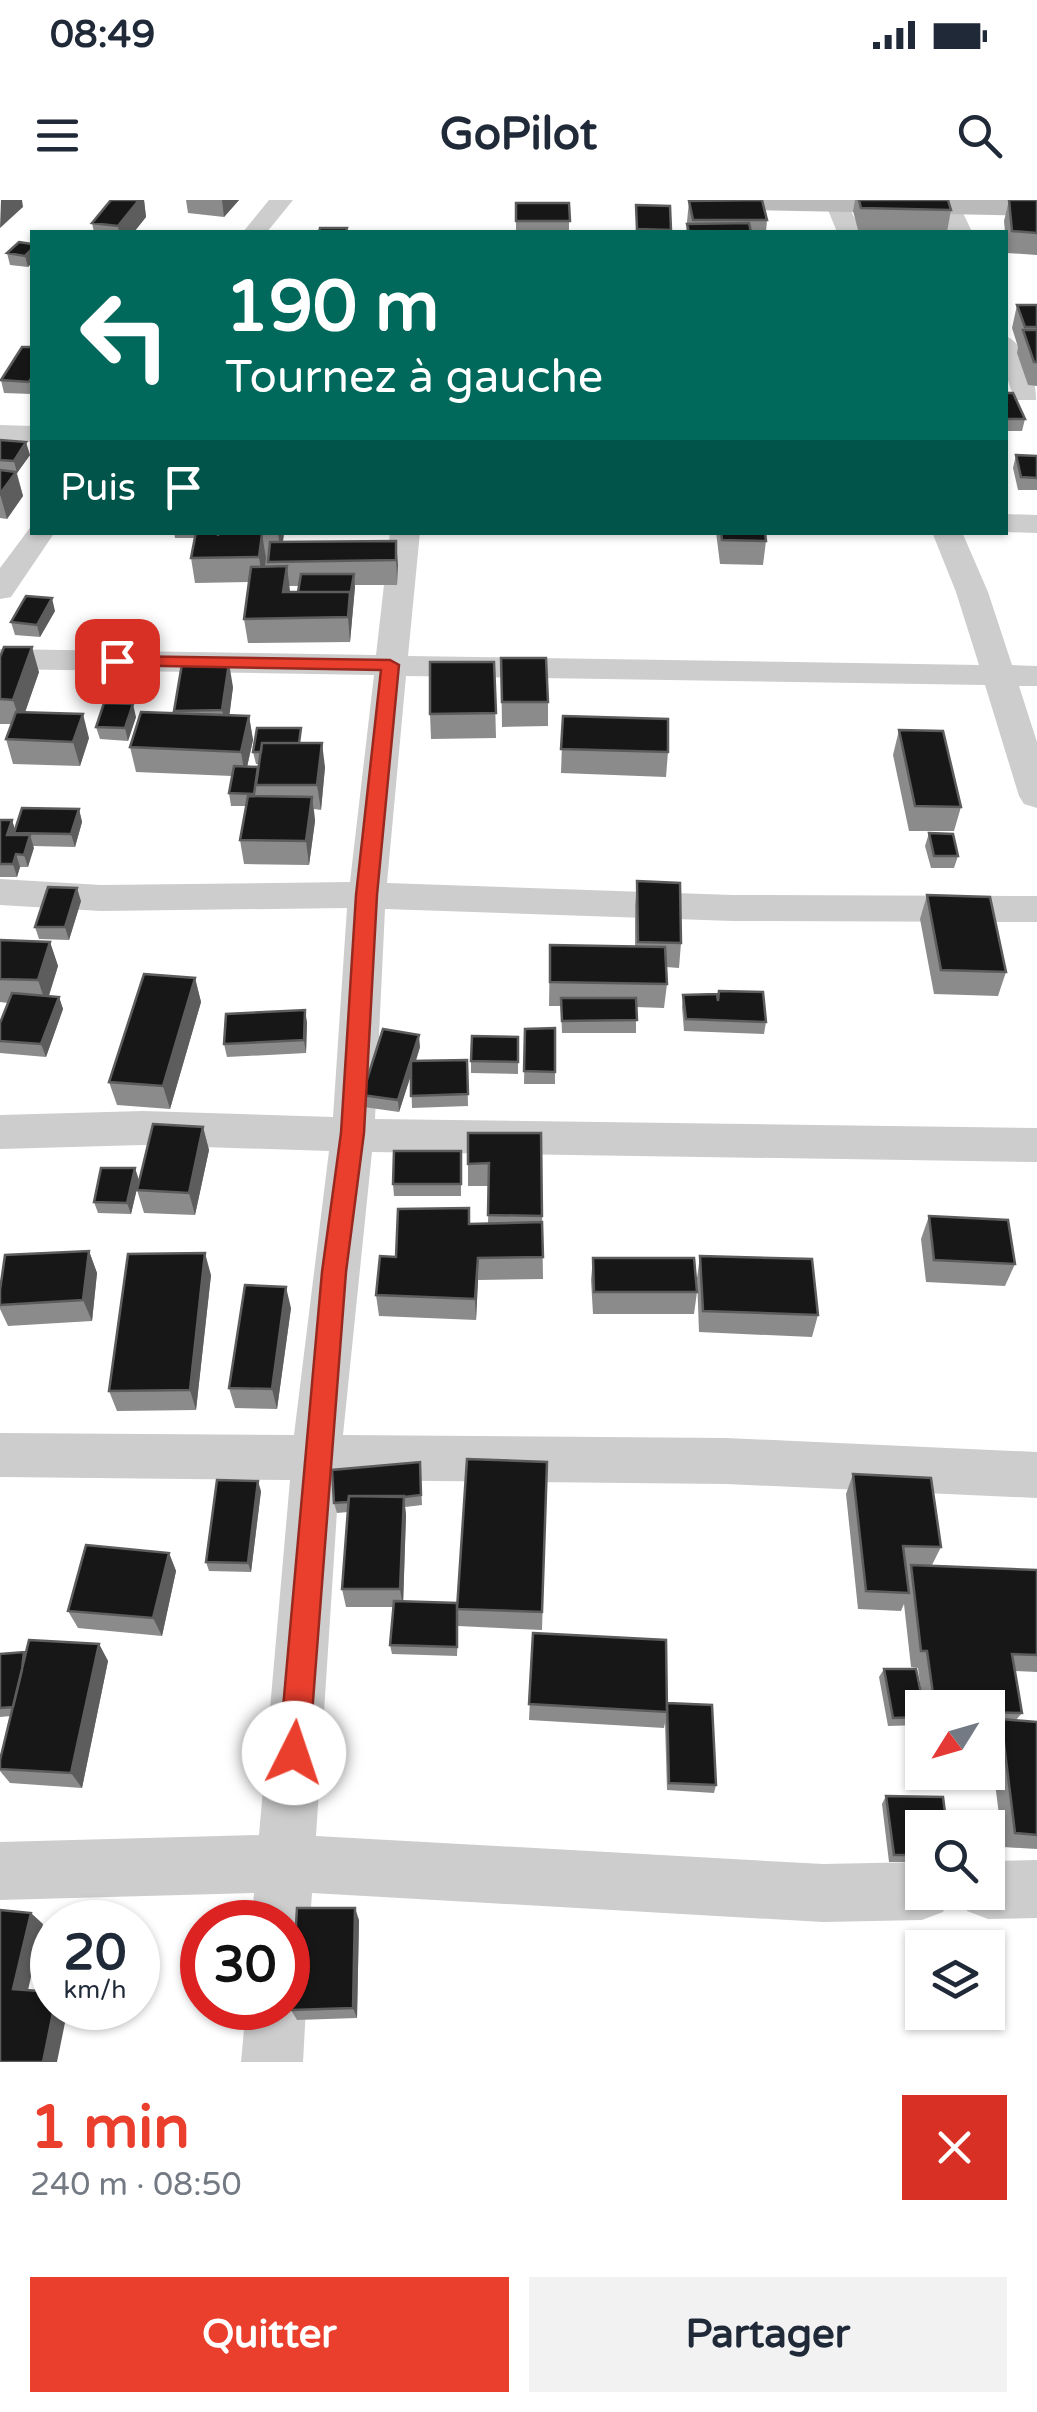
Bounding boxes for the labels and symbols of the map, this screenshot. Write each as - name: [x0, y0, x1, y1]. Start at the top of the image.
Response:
- pin: [75, 619, 160, 704]
- north arrow: [905, 1690, 1005, 1790]
- position arrow: [242, 1701, 346, 1805]
- speed limit sign: 30: [180, 1900, 310, 2030]

